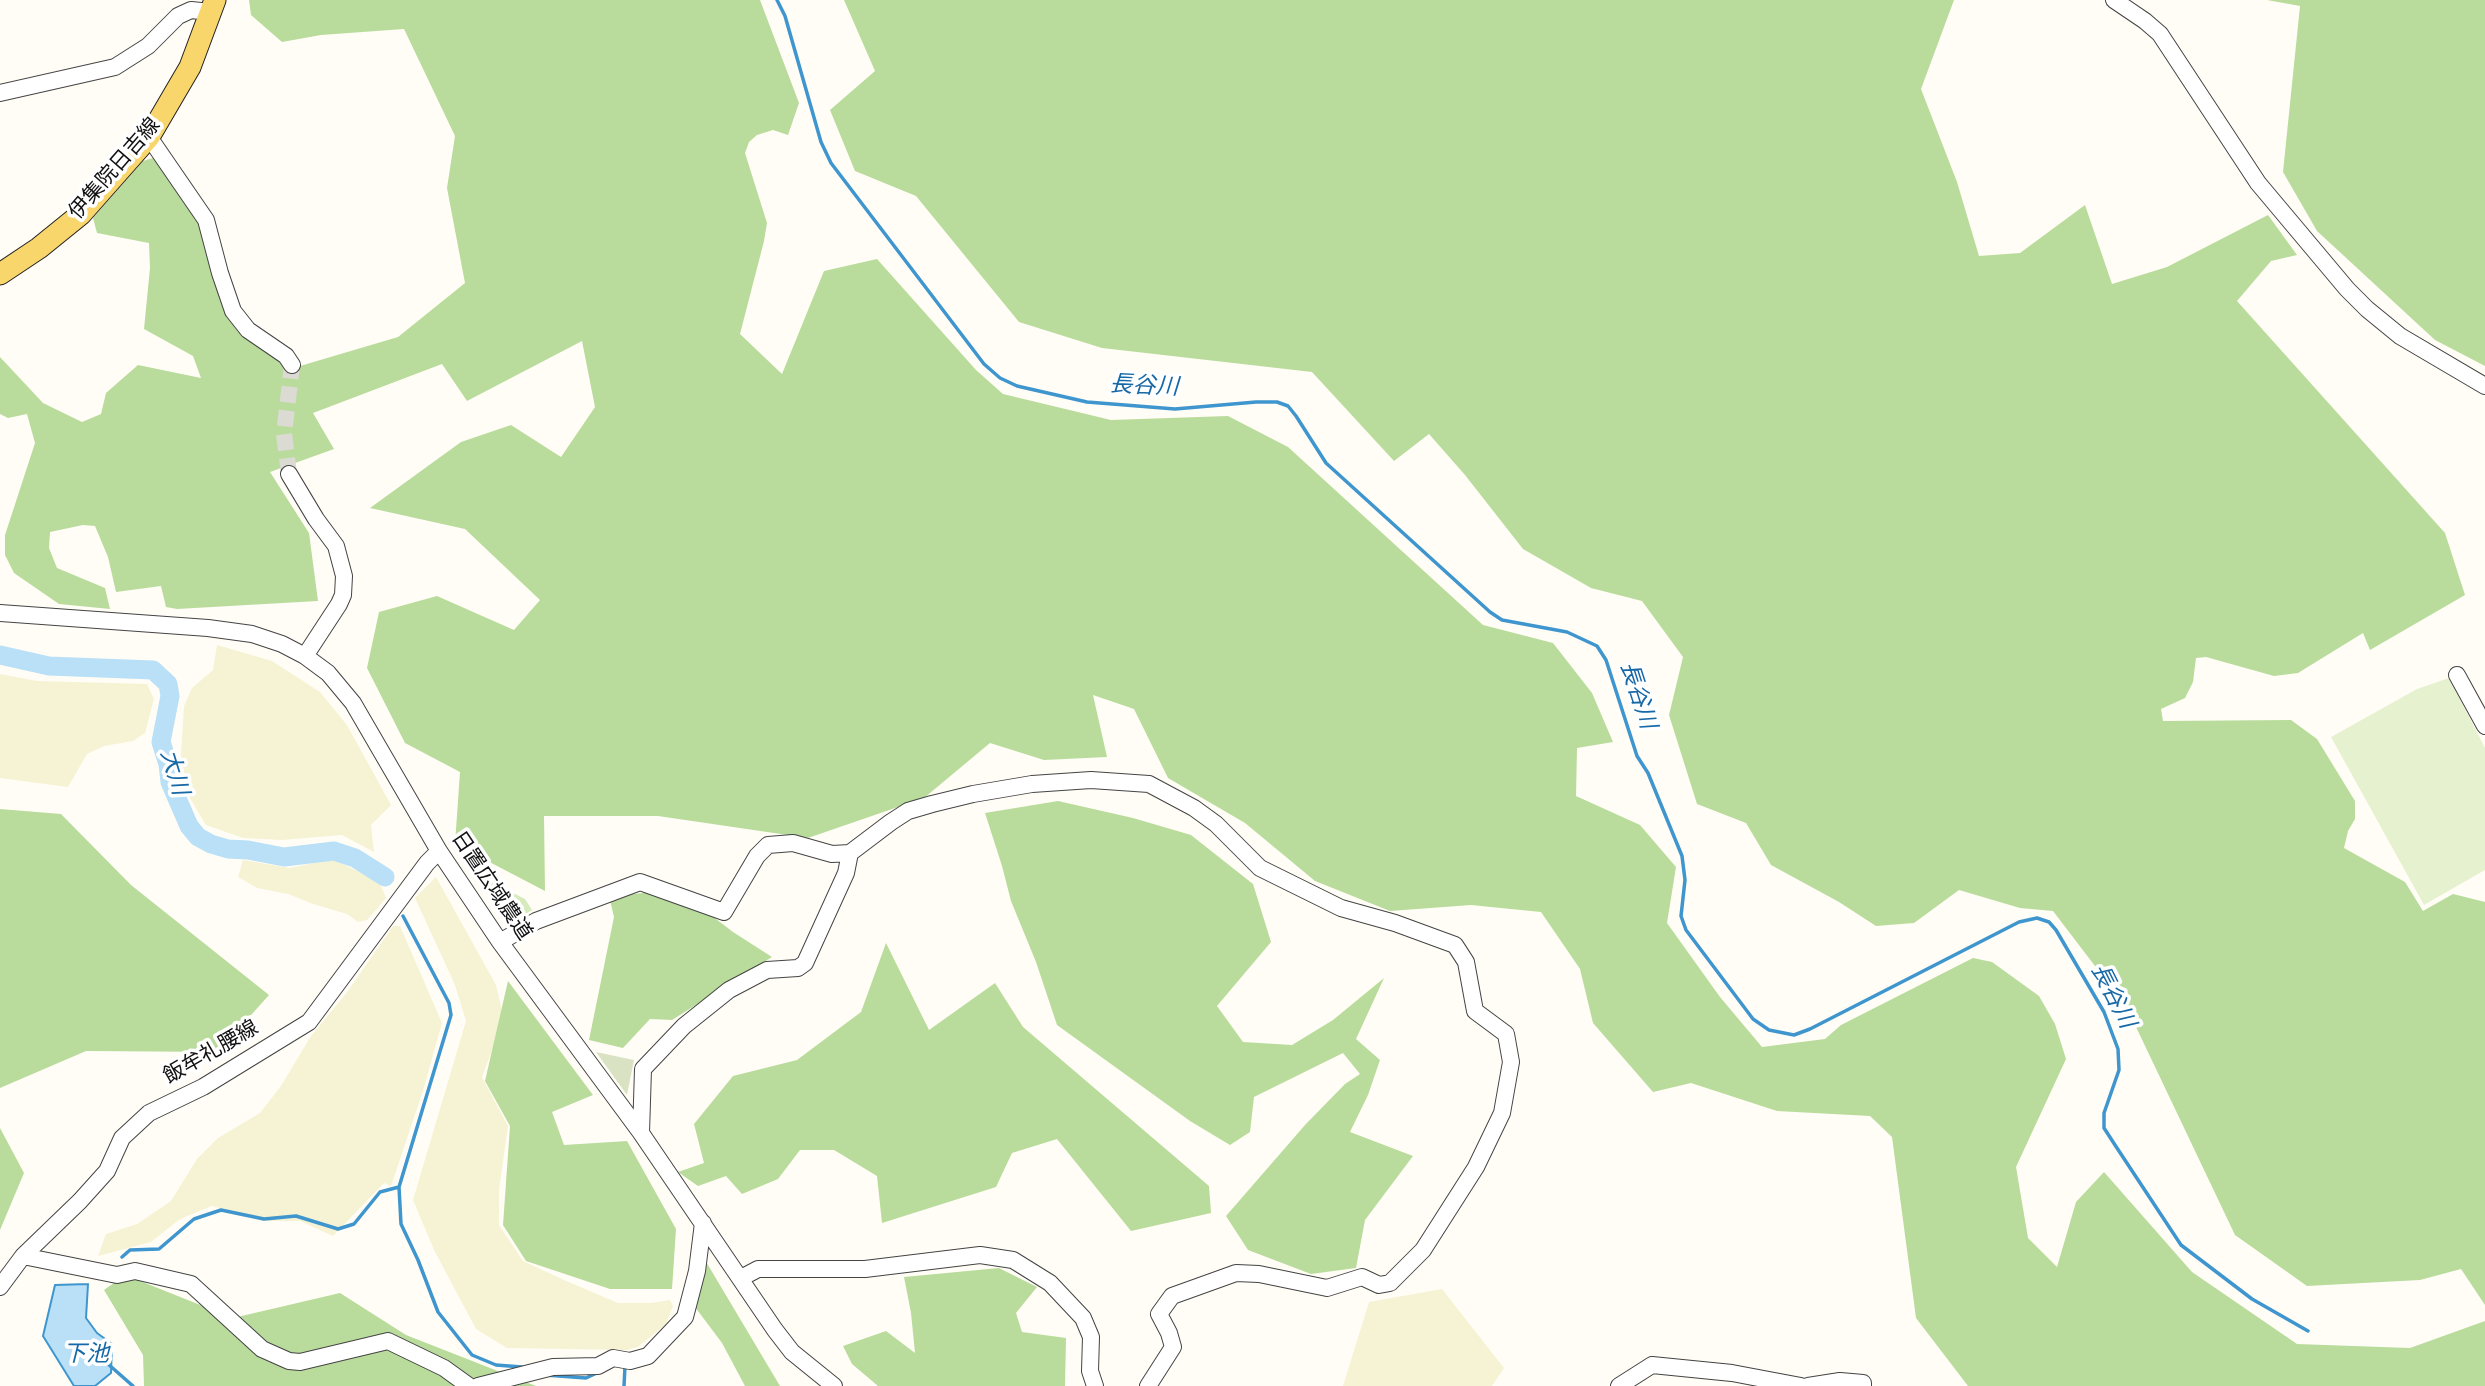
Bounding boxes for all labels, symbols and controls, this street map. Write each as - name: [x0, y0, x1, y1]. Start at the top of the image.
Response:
- street label: 伊集院日吉線: [65, 114, 167, 226]
- water label: 長谷川: [1109, 372, 1179, 404]
- water label: 長谷川: [1612, 659, 1660, 733]
- water label: 大川: [152, 747, 192, 799]
- street label: 日置広域農道: [444, 828, 536, 946]
- water label: 長谷川: [2083, 960, 2139, 1034]
- street label: 飯牟礼腰線: [160, 1017, 264, 1091]
- water label: 下池: [63, 1342, 109, 1370]

